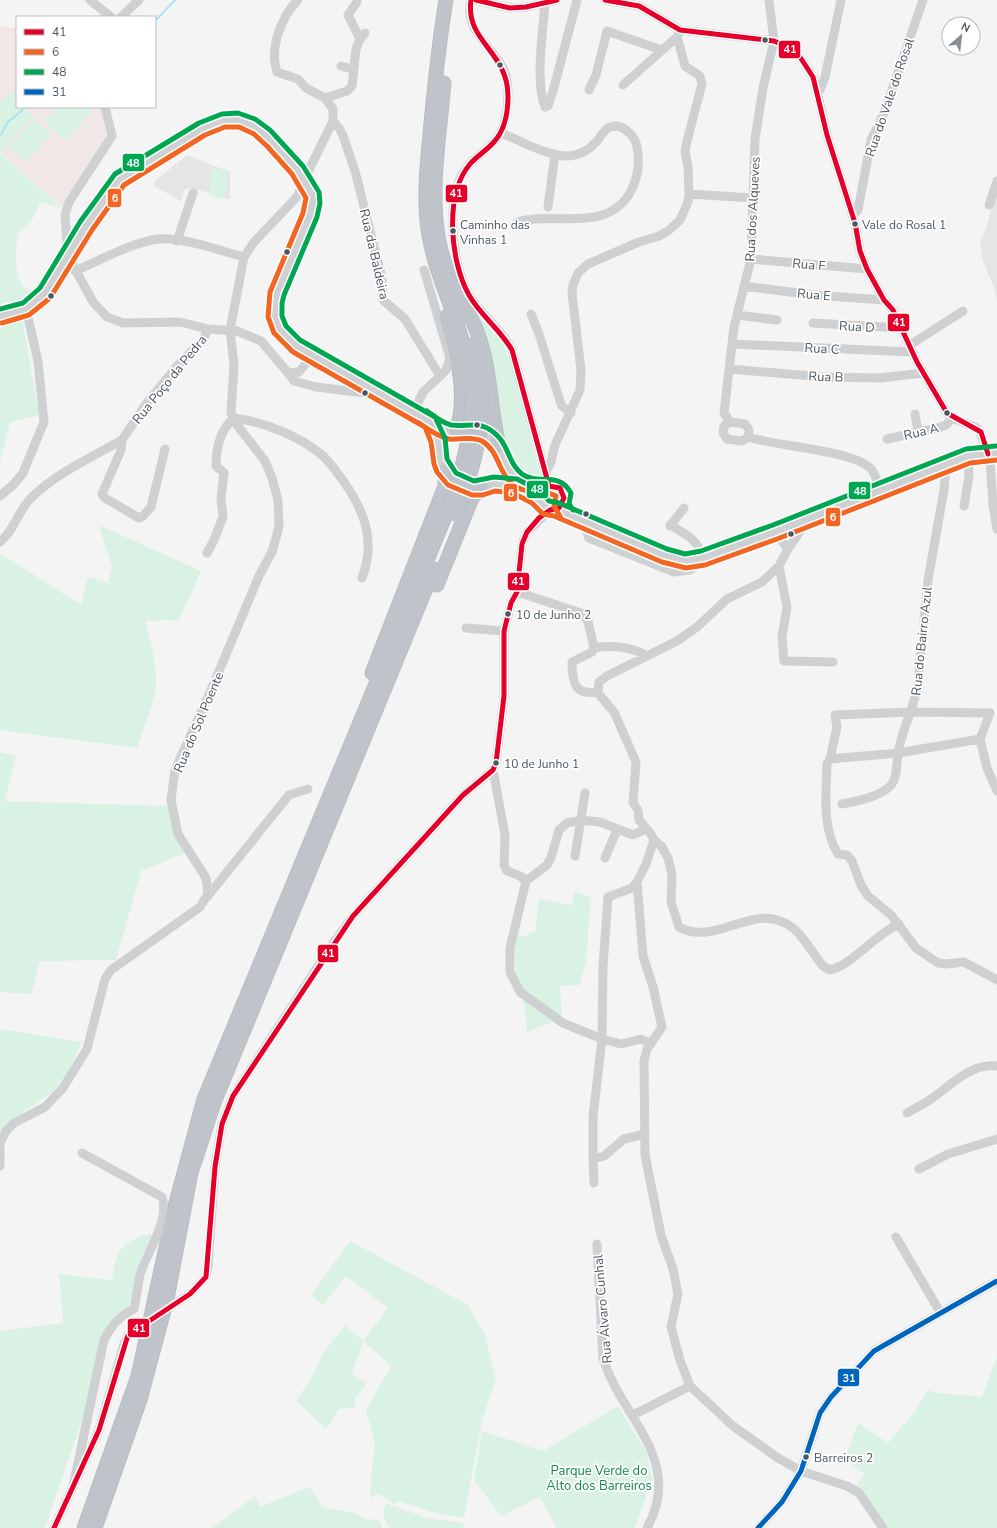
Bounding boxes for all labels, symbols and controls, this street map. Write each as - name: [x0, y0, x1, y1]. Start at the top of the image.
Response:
- legend: [16, 16, 156, 108]
- north arrow: [941, 16, 981, 56]
- text: N: [958, 19, 973, 36]
- text: 41: [52, 24, 66, 40]
- unlabelled marker: [760, 35, 770, 45]
- street label: Rua do Vale do Rosal: [861, 35, 919, 159]
- line badge: 41: [778, 40, 801, 59]
- text: 41: [783, 42, 797, 57]
- text: 6: [52, 44, 59, 60]
- unlabelled marker: [495, 60, 505, 70]
- text: 48: [52, 64, 66, 80]
- text: 31: [52, 84, 66, 100]
- line badge: 48: [122, 153, 145, 172]
- text: 48: [126, 156, 140, 171]
- street label: Rua dos Alqueves: [741, 156, 765, 262]
- line badge: 41: [445, 184, 468, 203]
- text: 41: [449, 186, 463, 201]
- line badge: 6: [107, 188, 122, 208]
- text: 6: [112, 191, 119, 206]
- street label: Rua da Baldeira: [355, 207, 393, 301]
- place label: Caminho das Vinhas 1: [459, 217, 530, 248]
- place label: Vale do Rosal 1: [861, 217, 946, 233]
- marker: Vale do Rosal 1: [850, 219, 860, 229]
- marker: Caminho das Vinhas 1: [448, 226, 458, 236]
- unlabelled marker: [282, 247, 292, 257]
- street label: Rua F: [792, 255, 826, 275]
- street label: Rua E: [796, 285, 832, 305]
- unlabelled marker: [46, 291, 56, 301]
- line badge: 41: [887, 313, 910, 332]
- text: 41: [892, 315, 906, 330]
- street label: Rua D: [839, 317, 875, 337]
- street label: Rua Poço da Pedra: [128, 331, 211, 428]
- street label: Rua C: [804, 339, 840, 359]
- street label: Rua B: [808, 367, 844, 387]
- unlabelled marker: [360, 388, 370, 398]
- unlabelled marker: [942, 408, 952, 418]
- street label: Rua A: [902, 419, 941, 445]
- unlabelled marker: [472, 420, 482, 430]
- line badge: 48: [526, 480, 549, 499]
- line badge: 48: [848, 481, 871, 500]
- text: 48: [530, 482, 544, 497]
- line badge: 6: [503, 483, 518, 502]
- text: 48: [853, 484, 867, 499]
- text: 6: [508, 486, 515, 501]
- line badge: 6: [825, 507, 841, 527]
- unlabelled marker: [581, 509, 591, 519]
- text: 6: [830, 510, 837, 525]
- unlabelled marker: [786, 529, 796, 539]
- line badge: 41: [507, 572, 530, 591]
- text: 41: [511, 574, 525, 589]
- street label: Rua do Bairro Azul: [907, 586, 937, 696]
- place label: 10 de Junho 2: [516, 607, 591, 623]
- marker: 10 de Junho 2: [503, 609, 513, 619]
- street label: Rua do Sol Poente: [170, 669, 228, 775]
- place label: 10 de Junho 1: [504, 756, 579, 772]
- marker: 10 de Junho 1: [491, 758, 501, 768]
- line badge: 41: [317, 944, 339, 963]
- text: 41: [321, 946, 335, 961]
- street label: Rua Álvaro Cunhal: [588, 1253, 617, 1364]
- line badge: 41: [127, 1318, 150, 1338]
- text: 41: [132, 1321, 146, 1336]
- line badge: 31: [837, 1368, 860, 1387]
- text: 31: [842, 1371, 856, 1386]
- place label: Barreiros 2: [814, 1450, 873, 1466]
- marker: Barreiros 2: [801, 1452, 811, 1462]
- park label: Parque Verde do Alto dos Barreiros: [546, 1462, 652, 1495]

